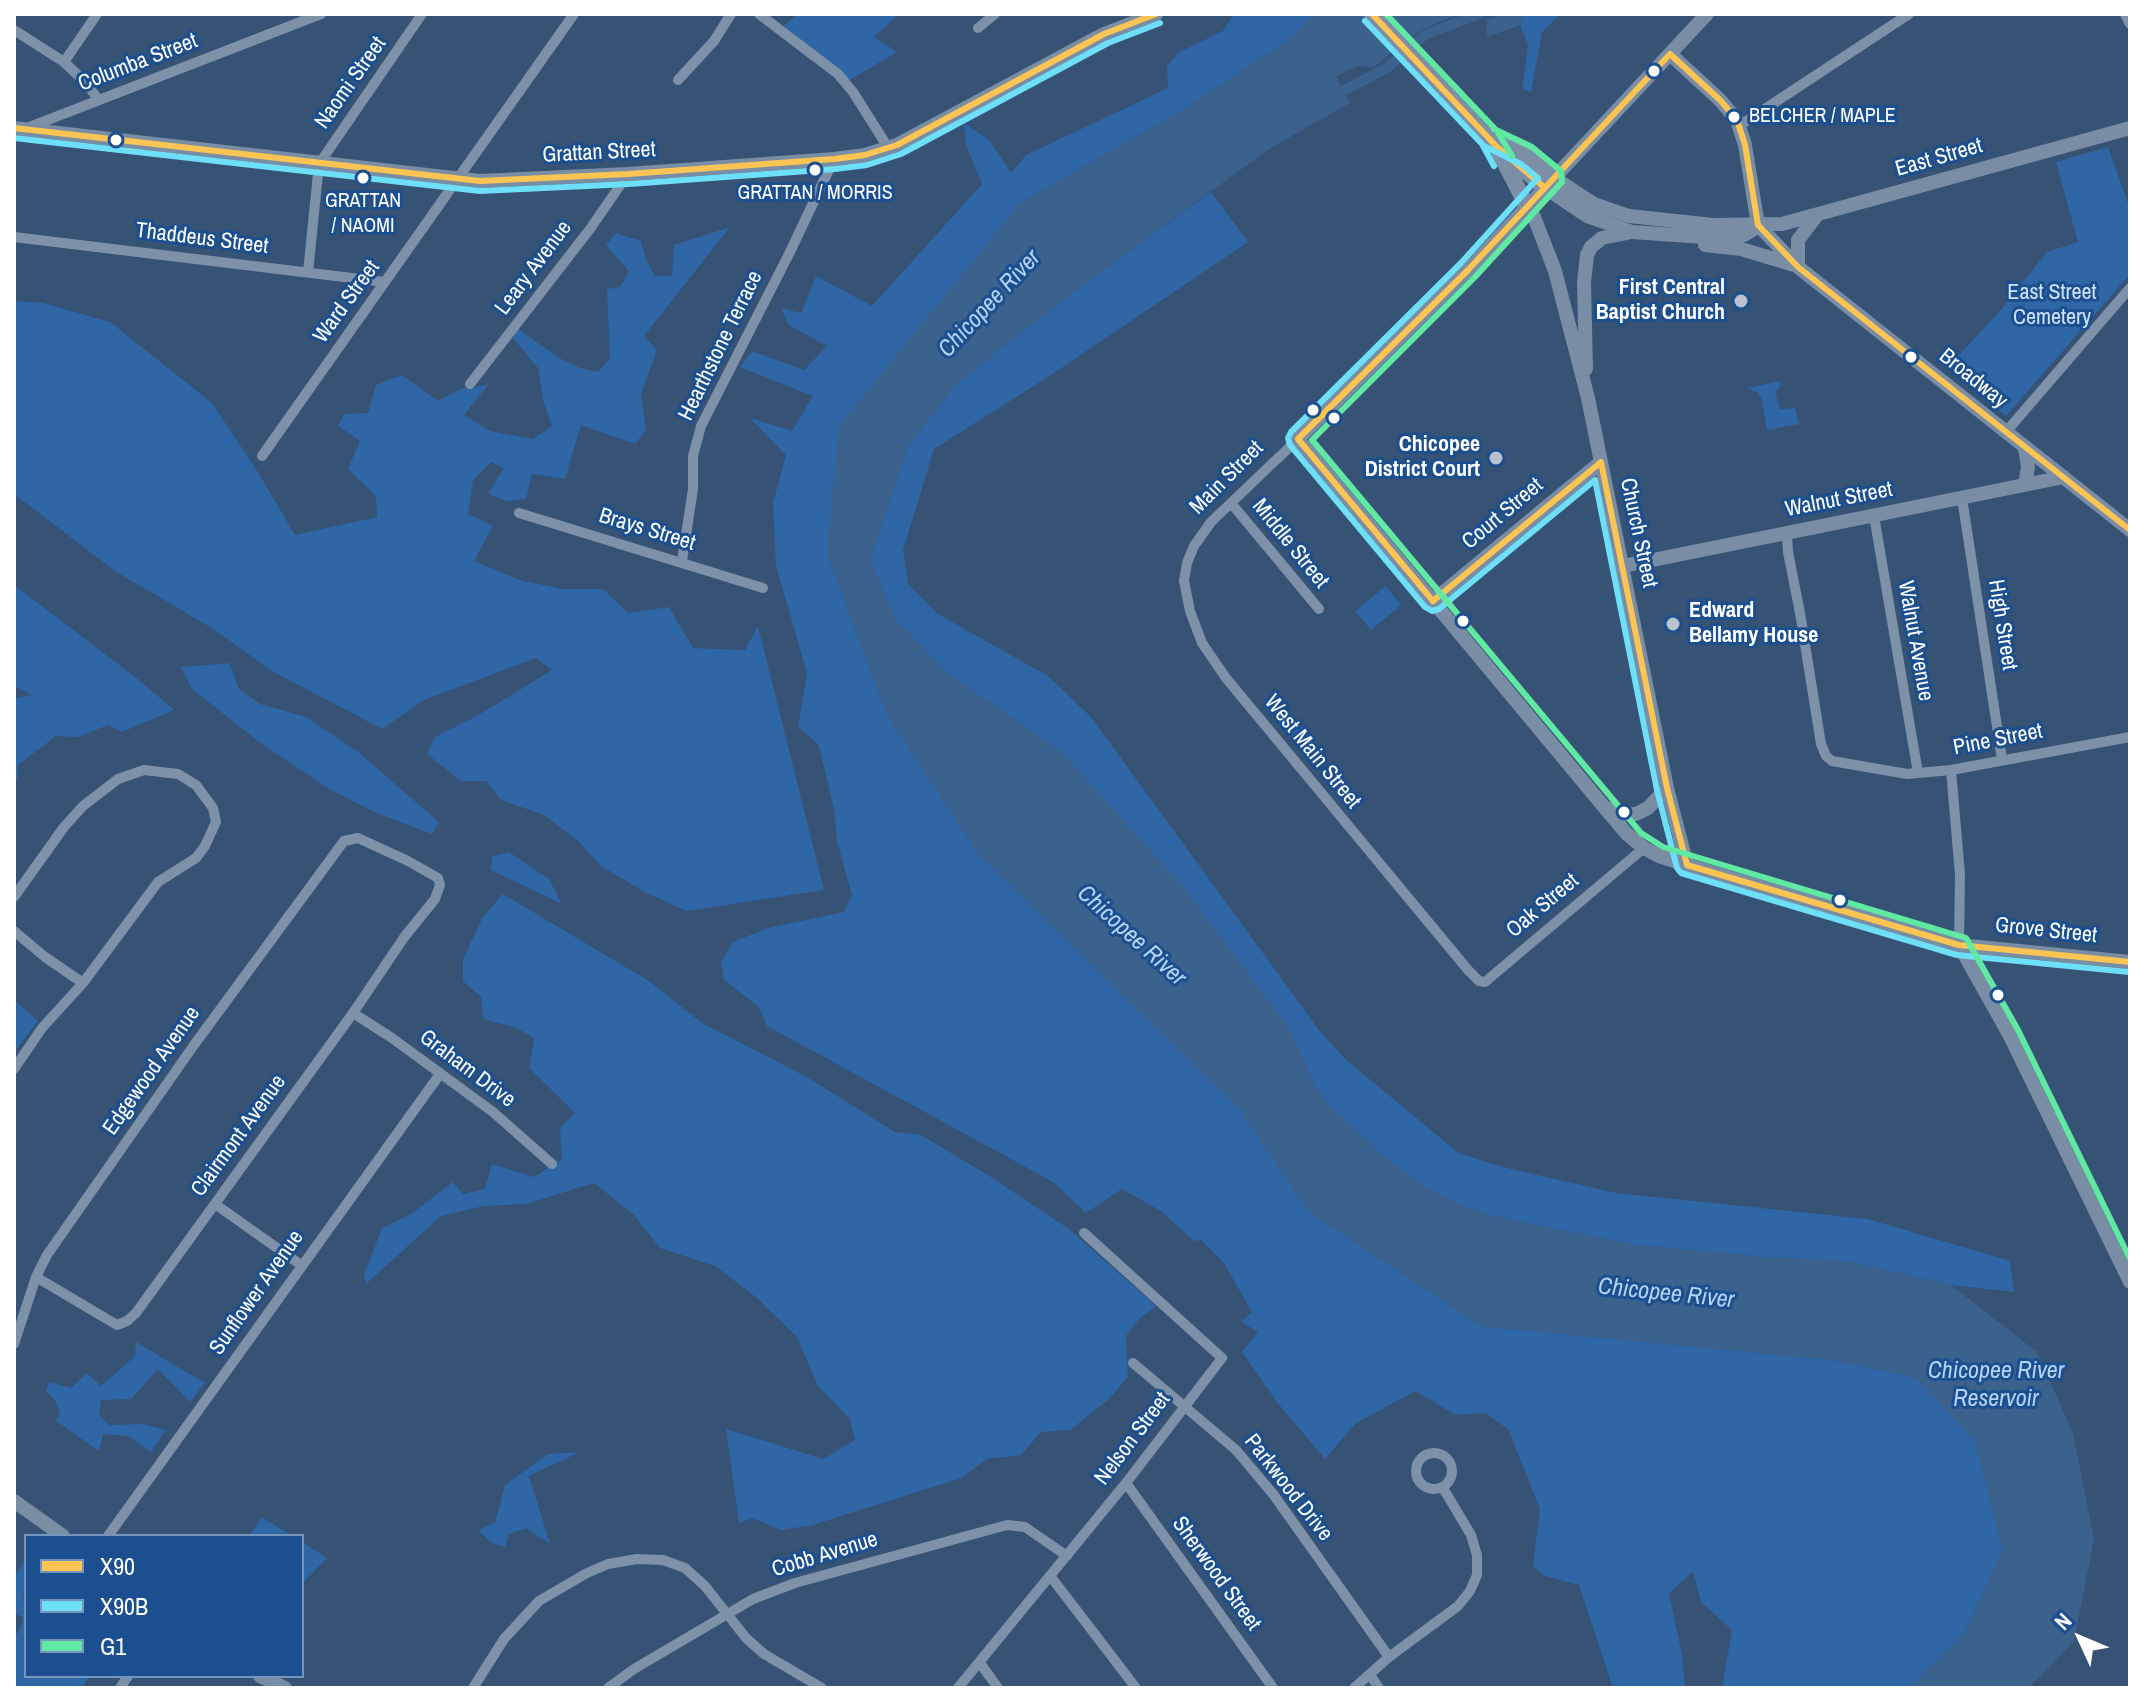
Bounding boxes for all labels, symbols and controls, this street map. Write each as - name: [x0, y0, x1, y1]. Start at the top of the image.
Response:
- street label: Columba Street: [75, 28, 201, 98]
- street label: Naomi Street: [310, 32, 392, 134]
- unlabelled marker: [1646, 63, 1662, 79]
- place label: BELCHER / MAPLE: [1749, 105, 1896, 129]
- marker: BELCHER / MAPLE: [1726, 109, 1742, 125]
- unlabelled marker: [108, 132, 124, 148]
- street label: East Street: [1892, 133, 1986, 183]
- street label: Grattan Street: [542, 137, 656, 169]
- marker: GRATTAN / MORRIS: [807, 162, 823, 178]
- marker: GRATTAN / NAOMI: [355, 170, 371, 186]
- place label: GRATTAN / MORRIS: [737, 182, 893, 206]
- place label: GRATTAN / NAOMI: [325, 190, 401, 237]
- street label: Leary Avenue: [490, 216, 578, 320]
- street label: Thaddeus Street: [134, 218, 270, 260]
- water label: Chicopee River: [933, 244, 1047, 364]
- street label: Ward Street: [308, 256, 386, 348]
- street label: Hearthstone Terrace: [673, 267, 769, 425]
- place label: First Central Baptist Church: [1596, 275, 1725, 326]
- park label: East Street Cemetery: [2007, 280, 2097, 332]
- marker: First Central Baptist Church: [1732, 292, 1750, 310]
- street label: Broadway: [1934, 344, 2012, 414]
- unlabelled marker: [1903, 349, 1919, 365]
- unlabelled marker: [1305, 402, 1321, 418]
- unlabelled marker: [1326, 410, 1342, 426]
- place label: Chicopee District Court: [1365, 432, 1480, 484]
- street label: Main Street: [1185, 436, 1269, 520]
- marker: Chicopee District Court: [1487, 449, 1505, 467]
- street label: Court Street: [1457, 473, 1549, 555]
- street label: Church Street: [1614, 476, 1662, 590]
- street label: Walnut Street: [1783, 477, 1895, 523]
- street label: Middle Street: [1246, 494, 1334, 594]
- street label: Brays Street: [596, 503, 698, 557]
- street label: High Street: [1982, 578, 2022, 672]
- street label: Walnut Avenue: [1891, 579, 1939, 703]
- place label: Edward Bellamy House: [1689, 598, 1818, 650]
- unlabelled marker: [1455, 613, 1471, 629]
- marker: Edward Bellamy House: [1664, 615, 1682, 633]
- street label: West Main Street: [1258, 690, 1366, 814]
- street label: Pine Street: [1951, 718, 2045, 762]
- unlabelled marker: [1616, 804, 1632, 820]
- street label: Oak Street: [1501, 868, 1585, 944]
- water label: Chicopee River: [1071, 880, 1191, 992]
- unlabelled marker: [1832, 892, 1848, 908]
- street label: Grove Street: [1994, 913, 2098, 949]
- unlabelled marker: [1990, 987, 2006, 1003]
- street label: Edgewood Avenue: [98, 1002, 206, 1140]
- street label: Graham Drive: [414, 1024, 520, 1114]
- street label: Clairmont Avenue: [186, 1070, 292, 1202]
- street label: Sunflower Avenue: [204, 1226, 310, 1360]
- water label: Chicopee River: [1597, 1273, 1735, 1315]
- water label: Chicopee River Reservoir: [1928, 1358, 2064, 1414]
- street label: Nelson Street: [1090, 1387, 1176, 1491]
- street label: Parkwood Drive: [1238, 1429, 1338, 1547]
- street label: Sherwood Street: [1166, 1512, 1266, 1636]
- street label: Cobb Avenue: [769, 1526, 881, 1584]
- legend: [24, 1534, 304, 1678]
- text: X90: [100, 1550, 135, 1582]
- text: X90B: [100, 1590, 148, 1622]
- north arrow: [2040, 1598, 2120, 1678]
- text: N: [2047, 1606, 2078, 1636]
- text: G1: [100, 1630, 126, 1662]

